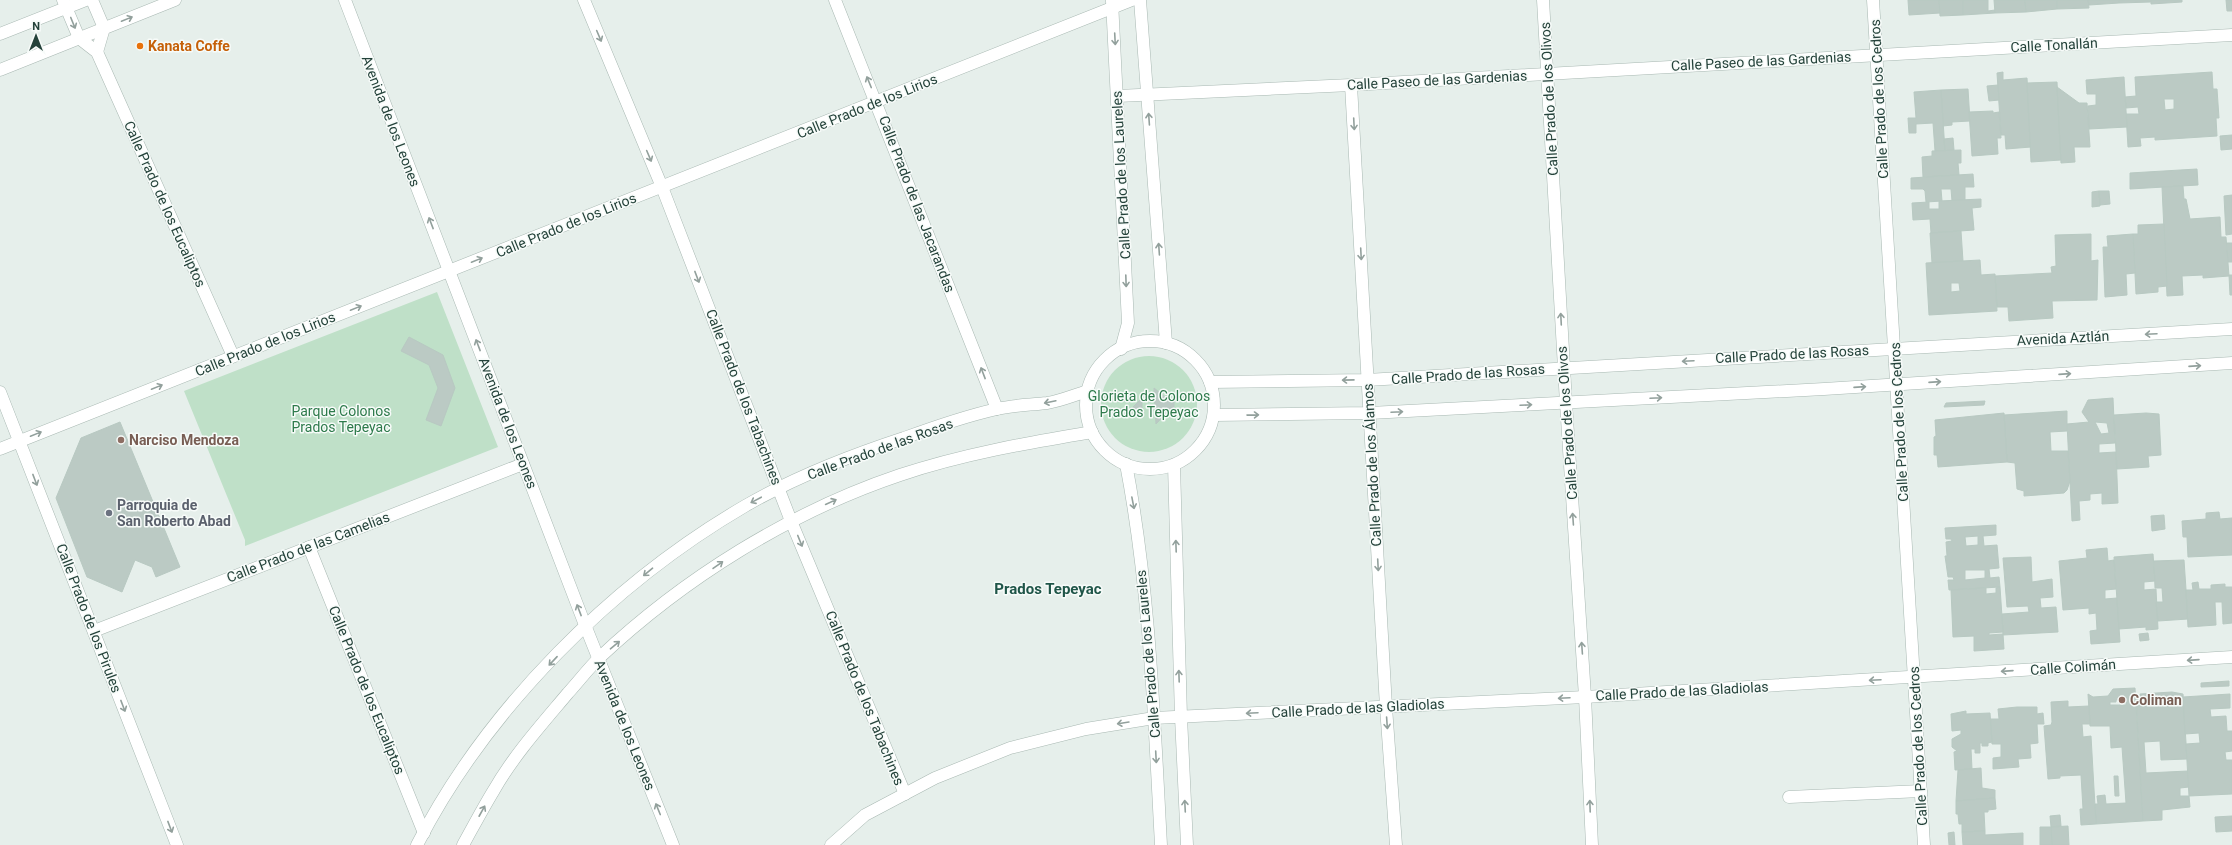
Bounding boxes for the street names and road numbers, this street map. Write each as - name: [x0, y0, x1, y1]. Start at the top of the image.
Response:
- street label: Calle Prado de los Cedros: [1867, 19, 1891, 179]
- street label: Calle Prado de los Olivos: [1537, 22, 1561, 176]
- street label: Calle Tonallán: [2010, 35, 2098, 55]
- street label: Calle Paseo de las Gardenias: [1670, 48, 1852, 74]
- street label: Avenida de los Leones: [359, 53, 423, 189]
- street label: Calle Paseo de las Gardenias: [1346, 67, 1528, 93]
- street label: Calle Prado de los Lirios: [795, 71, 939, 141]
- street label: Calle Prado de los Laureles: [1109, 90, 1133, 260]
- street label: Calle Prado de las Jacarandas: [876, 113, 958, 295]
- street label: Calle Prado de los Eucaliptos: [121, 118, 209, 290]
- street label: Calle Prado de los Lirios: [494, 190, 638, 260]
- street label: Calle Prado de los Tabachines: [703, 307, 785, 487]
- street label: Calle Prado de los Lirios: [193, 309, 337, 379]
- street label: Avenida Aztlán: [2016, 328, 2110, 348]
- street label: Calle Prado de las Rosas: [1715, 342, 1869, 366]
- street label: Calle Prado de los Cedros: [1887, 342, 1911, 502]
- street label: Calle Prado de los Olivos: [1554, 346, 1580, 500]
- street label: Avenida de los Leones: [476, 355, 540, 491]
- street label: Calle Prado de las Rosas: [1391, 361, 1545, 387]
- street label: Calle Prado de los Álamos: [1359, 383, 1384, 547]
- street label: Calle Prado de las Rosas: [805, 415, 955, 483]
- street label: Calle Prado de las Camelias: [224, 508, 392, 586]
- street label: Calle Prado de los Pirules: [53, 541, 125, 695]
- street label: Calle Prado de los Laureles: [1133, 569, 1163, 739]
- street label: Calle Prado de los Eucaliptos: [326, 603, 408, 777]
- street label: Calle Prado de los Tabachines: [823, 608, 907, 788]
- street label: Calle Colimán: [2030, 656, 2116, 678]
- street label: Avenida de los Leones: [592, 657, 658, 793]
- street label: Calle Prado de los Cedros: [1906, 666, 1930, 826]
- street label: Calle Prado de las Gladiolas: [1595, 678, 1769, 704]
- street label: Calle Prado de las Gladiolas: [1271, 695, 1445, 721]

